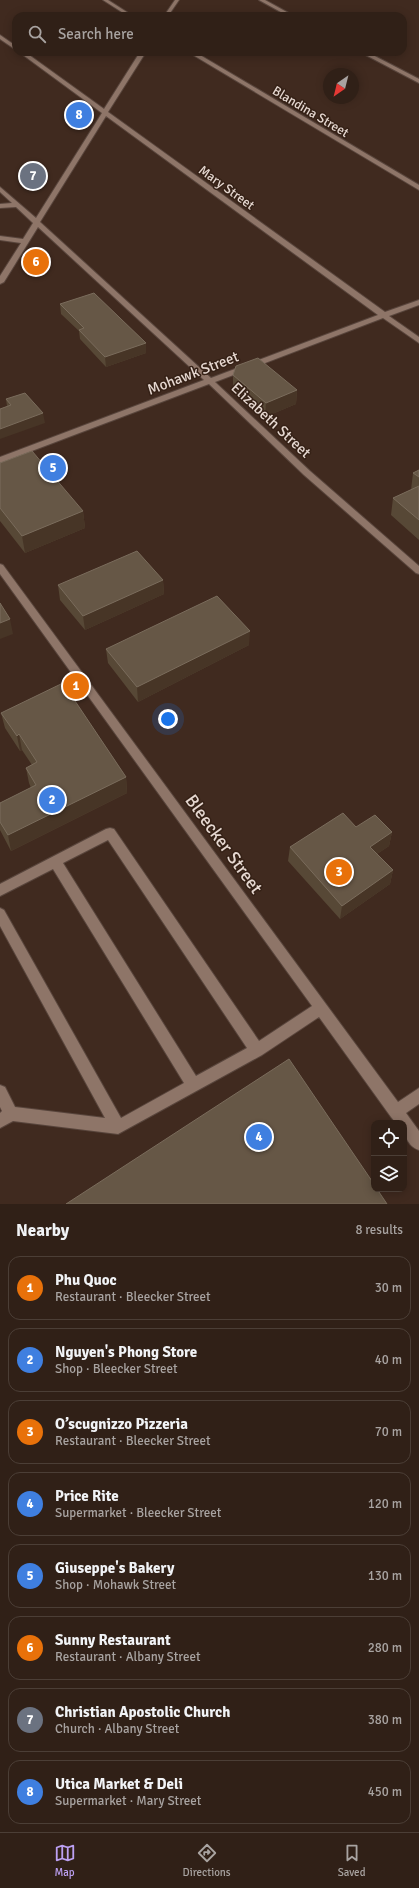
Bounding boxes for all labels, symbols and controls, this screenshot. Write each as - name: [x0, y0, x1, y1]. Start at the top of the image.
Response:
- search box: [12, 12, 407, 56]
- icon: search: [26, 23, 48, 45]
- text: Search here: [58, 25, 134, 43]
- north arrow: [323, 68, 359, 104]
- street label: Blandina Street: [269, 83, 352, 141]
- pin: 8: [66, 100, 92, 130]
- pin: 7: [20, 161, 46, 191]
- street label: Mary Street: [195, 162, 258, 214]
- pin: 6: [23, 247, 49, 277]
- street label: Mohawk Street: [145, 347, 241, 399]
- street label: Elizabeth Street: [227, 378, 315, 462]
- pin: 5: [40, 453, 66, 483]
- pin: 1: [63, 671, 89, 701]
- your location: [158, 709, 178, 729]
- pin: 2: [39, 785, 65, 815]
- street label: Bleecker Street: [181, 790, 267, 898]
- pin: 3: [326, 857, 352, 887]
- map controls: [371, 1120, 407, 1192]
- button: locate: [371, 1120, 407, 1156]
- pin: 4: [246, 1122, 272, 1152]
- button: layers: [371, 1156, 407, 1192]
- text: Nearby: [16, 1220, 69, 1241]
- text: 8 results: [355, 1222, 403, 1238]
- text: Phu Quoc: [55, 1271, 117, 1289]
- text: 1: [26, 1280, 34, 1296]
- text: 30 m: [375, 1280, 402, 1296]
- text: Restaurant · Bleecker Street: [55, 1289, 211, 1305]
- text: Nguyen's Phong Store: [55, 1343, 197, 1361]
- text: 2: [26, 1352, 34, 1368]
- text: 40 m: [375, 1352, 402, 1368]
- text: Shop · Bleecker Street: [55, 1361, 178, 1377]
- text: O’scugnizzo Pizzeria: [55, 1415, 188, 1433]
- text: 3: [26, 1424, 34, 1440]
- text: 70 m: [375, 1424, 402, 1440]
- text: Restaurant · Bleecker Street: [55, 1433, 211, 1449]
- text: Price Rite: [55, 1487, 119, 1505]
- text: 4: [26, 1496, 34, 1512]
- text: 120 m: [368, 1496, 402, 1512]
- text: Supermarket · Bleecker Street: [55, 1505, 221, 1521]
- text: Giuseppe's Bakery: [55, 1559, 175, 1577]
- text: 5: [26, 1568, 34, 1584]
- text: 130 m: [368, 1568, 402, 1584]
- text: Shop · Mohawk Street: [55, 1577, 176, 1593]
- text: Sunny Restaurant: [55, 1631, 171, 1649]
- text: 6: [26, 1640, 34, 1656]
- text: 280 m: [368, 1640, 402, 1656]
- text: Restaurant · Albany Street: [55, 1649, 200, 1665]
- text: Christian Apostolic Church: [55, 1703, 230, 1721]
- text: 7: [26, 1712, 34, 1728]
- text: 380 m: [368, 1712, 402, 1728]
- text: Church · Albany Street: [55, 1721, 179, 1737]
- text: Utica Market & Deli: [55, 1775, 183, 1793]
- text: 8: [26, 1784, 34, 1800]
- text: 450 m: [368, 1784, 402, 1800]
- text: Supermarket · Mary Street: [55, 1793, 201, 1809]
- tab: Map: [54, 1842, 76, 1879]
- tab: Directions: [183, 1842, 231, 1879]
- tab: Saved: [338, 1842, 365, 1879]

